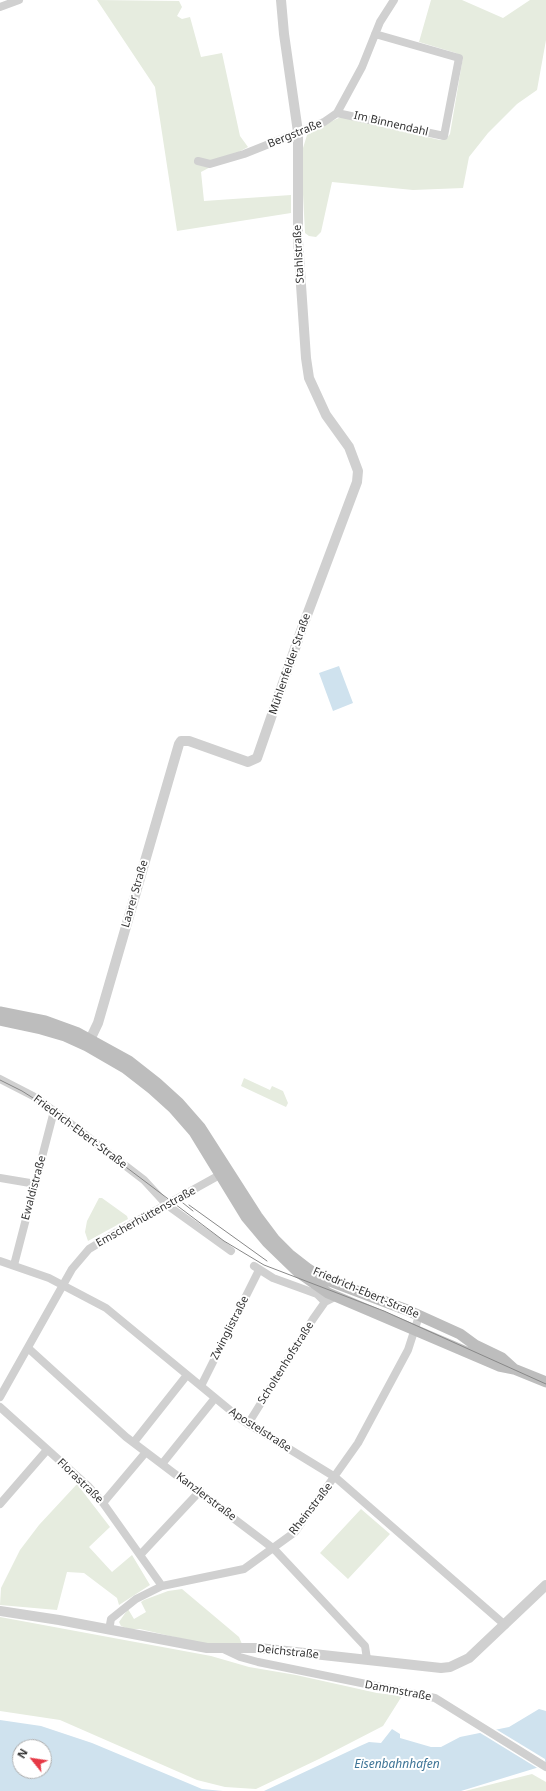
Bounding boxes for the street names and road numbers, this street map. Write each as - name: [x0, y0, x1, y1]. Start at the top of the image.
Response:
- street label: Im Binnendahl: [352, 109, 430, 139]
- street label: Bergstraße: [266, 117, 324, 151]
- street label: Stahlstraße: [291, 224, 307, 284]
- street label: Mühlenfelder Straße: [266, 612, 314, 716]
- street label: Laarer Straße: [119, 859, 151, 929]
- street label: Friedrich-Ebert-Straße: [31, 1092, 129, 1172]
- street label: Ewaldistraße: [19, 1154, 49, 1222]
- street label: Emscherhüttenstraße: [94, 1184, 198, 1250]
- street label: Friedrich-Ebert-Straße: [311, 1265, 421, 1321]
- street label: Zwinglistraße: [208, 1294, 252, 1362]
- street label: Scholtenhofstraße: [255, 1319, 317, 1407]
- street label: Apostelstraße: [226, 1405, 294, 1455]
- street label: Florastraße: [54, 1456, 106, 1506]
- street label: Kanzlerstraße: [174, 1470, 238, 1524]
- street label: Rheinstraße: [287, 1480, 335, 1538]
- street label: Deichstraße: [256, 1642, 320, 1662]
- street label: Dammstraße: [364, 1678, 432, 1704]

